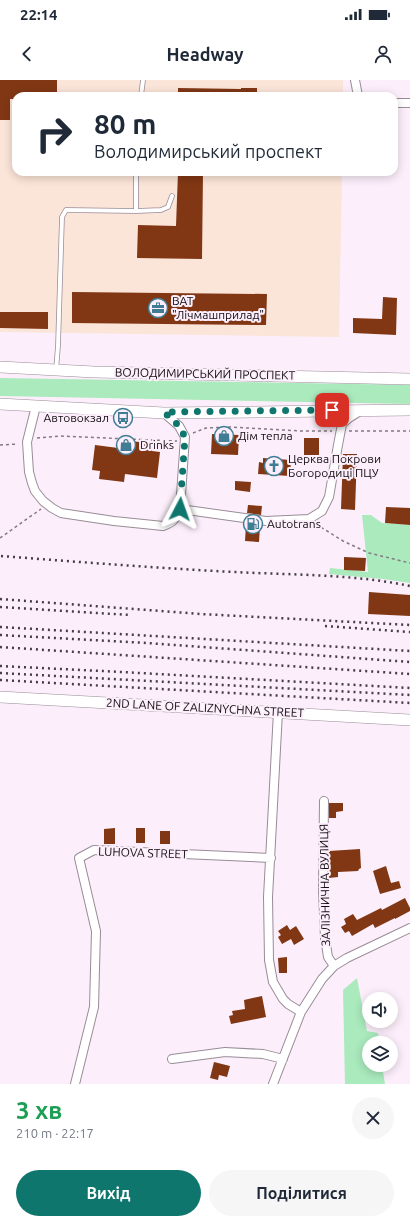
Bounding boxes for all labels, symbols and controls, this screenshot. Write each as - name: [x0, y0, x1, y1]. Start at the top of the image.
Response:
- text: 22:14: [20, 6, 58, 23]
- icon: back: [16, 43, 38, 65]
- icon: person: [372, 43, 394, 65]
- text: Headway: [166, 44, 244, 64]
- icon: right: [28, 108, 80, 160]
- text: 80 m: [94, 108, 156, 139]
- text: Володимирський проспект: [94, 141, 322, 161]
- place label: ВАТ "Лічмашприлад": [172, 294, 264, 321]
- office icon: ВАТ "Лічмашприлад": [147, 297, 169, 319]
- street label: ВОЛОДИМИРСЬКИЙ ПРОСПЕКТ: [115, 365, 296, 382]
- pin: [315, 393, 349, 427]
- icon: arrive: [321, 399, 343, 421]
- bus stop icon: Автовокзал: [112, 407, 134, 429]
- place label: Автовокзал: [43, 411, 109, 424]
- shop icon: Дім тепла: [213, 425, 235, 447]
- place label: Дім тепла: [238, 429, 293, 442]
- shop icon: Drinks: [115, 434, 137, 456]
- place label: Drinks: [140, 438, 174, 451]
- place label: Церква Покрови Богородиці ПЦУ: [288, 452, 381, 479]
- church icon: Церква Покрови Богородиці ПЦУ: [263, 455, 285, 477]
- position arrow: [159, 488, 201, 530]
- fuel station icon: Autotrans: [242, 513, 264, 535]
- place label: Autotrans: [267, 517, 321, 530]
- street label: 2ND LANE OF ZALIZNYCHNA STREET: [106, 696, 305, 719]
- street label: ЗАЛІЗНИЧНА ВУЛИЦЯ: [317, 824, 332, 946]
- street label: LUHOVA STREET: [98, 844, 188, 861]
- map controls: [362, 992, 398, 1072]
- button: sound: [362, 992, 398, 1028]
- button: layers: [362, 1036, 398, 1072]
- text: 3 хв: [16, 1097, 62, 1124]
- button: close: [352, 1097, 394, 1139]
- text: 210 m · 22:17: [16, 1126, 94, 1140]
- button: Вихід: [16, 1170, 201, 1216]
- button: Поділитися: [209, 1170, 394, 1216]

